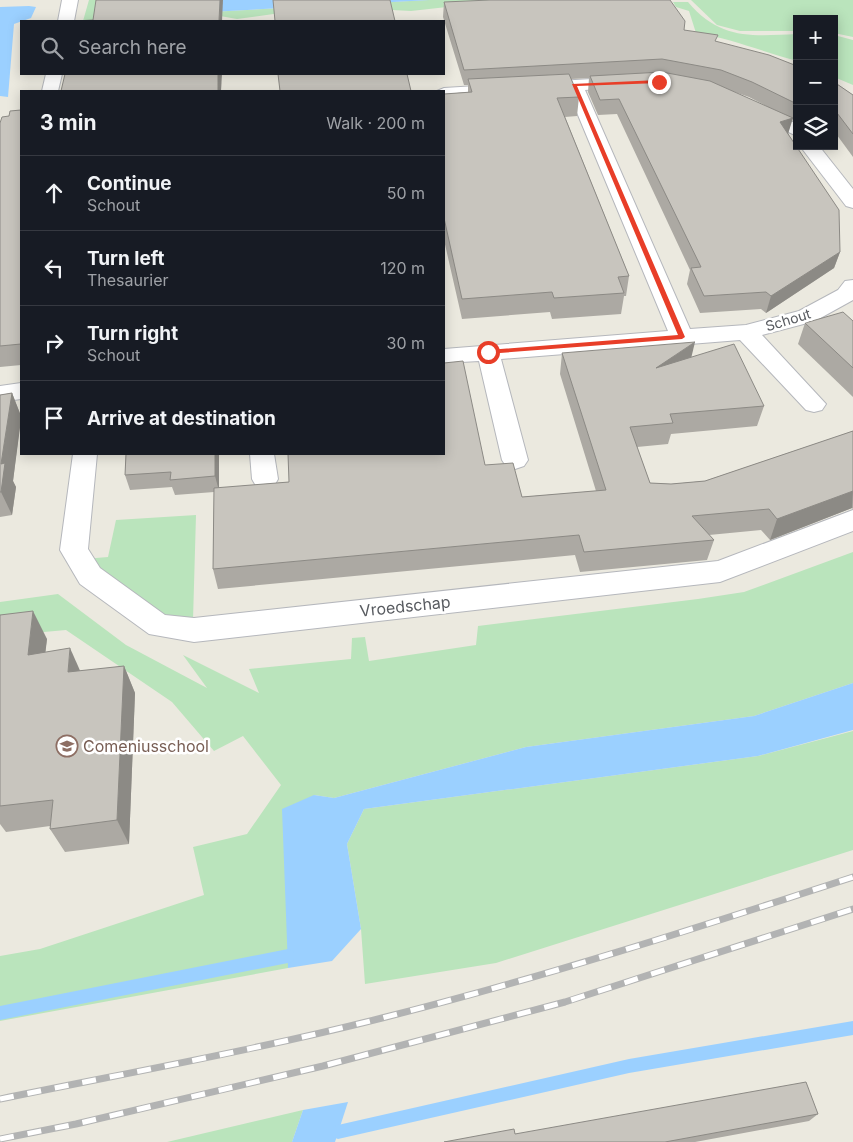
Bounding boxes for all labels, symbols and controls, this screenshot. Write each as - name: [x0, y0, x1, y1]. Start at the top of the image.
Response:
- map controls: [793, 15, 838, 150]
- button: +: [793, 15, 838, 60]
- search box: [20, 20, 445, 75]
- icon: search: [38, 34, 66, 62]
- text: Search here: [78, 36, 187, 59]
- button: −: [793, 60, 838, 105]
- route end: [648, 71, 671, 94]
- button: layers: [793, 105, 838, 150]
- text: 3 min: [40, 110, 96, 135]
- text: Walk · 200 m: [326, 113, 425, 133]
- text: Continue: [87, 172, 172, 195]
- icon: ahead: [40, 179, 68, 207]
- text: 50 m: [387, 183, 425, 203]
- text: Schout: [87, 195, 140, 215]
- text: Turn left: [87, 247, 165, 270]
- icon: left: [40, 254, 68, 282]
- text: 120 m: [380, 258, 425, 278]
- text: Thesaurier: [87, 270, 169, 290]
- street label: Schout: [763, 304, 813, 334]
- text: Turn right: [87, 322, 178, 345]
- icon: right: [40, 329, 68, 357]
- text: 30 m: [387, 333, 425, 353]
- route start: [477, 341, 500, 364]
- text: Schout: [87, 345, 140, 365]
- icon: arrive: [40, 404, 68, 432]
- text: Arrive at destination: [87, 407, 276, 430]
- street label: Vroedschap: [359, 591, 451, 621]
- school or university icon: Comeniusschool: [55, 734, 79, 758]
- place label: Comeniusschool: [83, 736, 209, 756]

